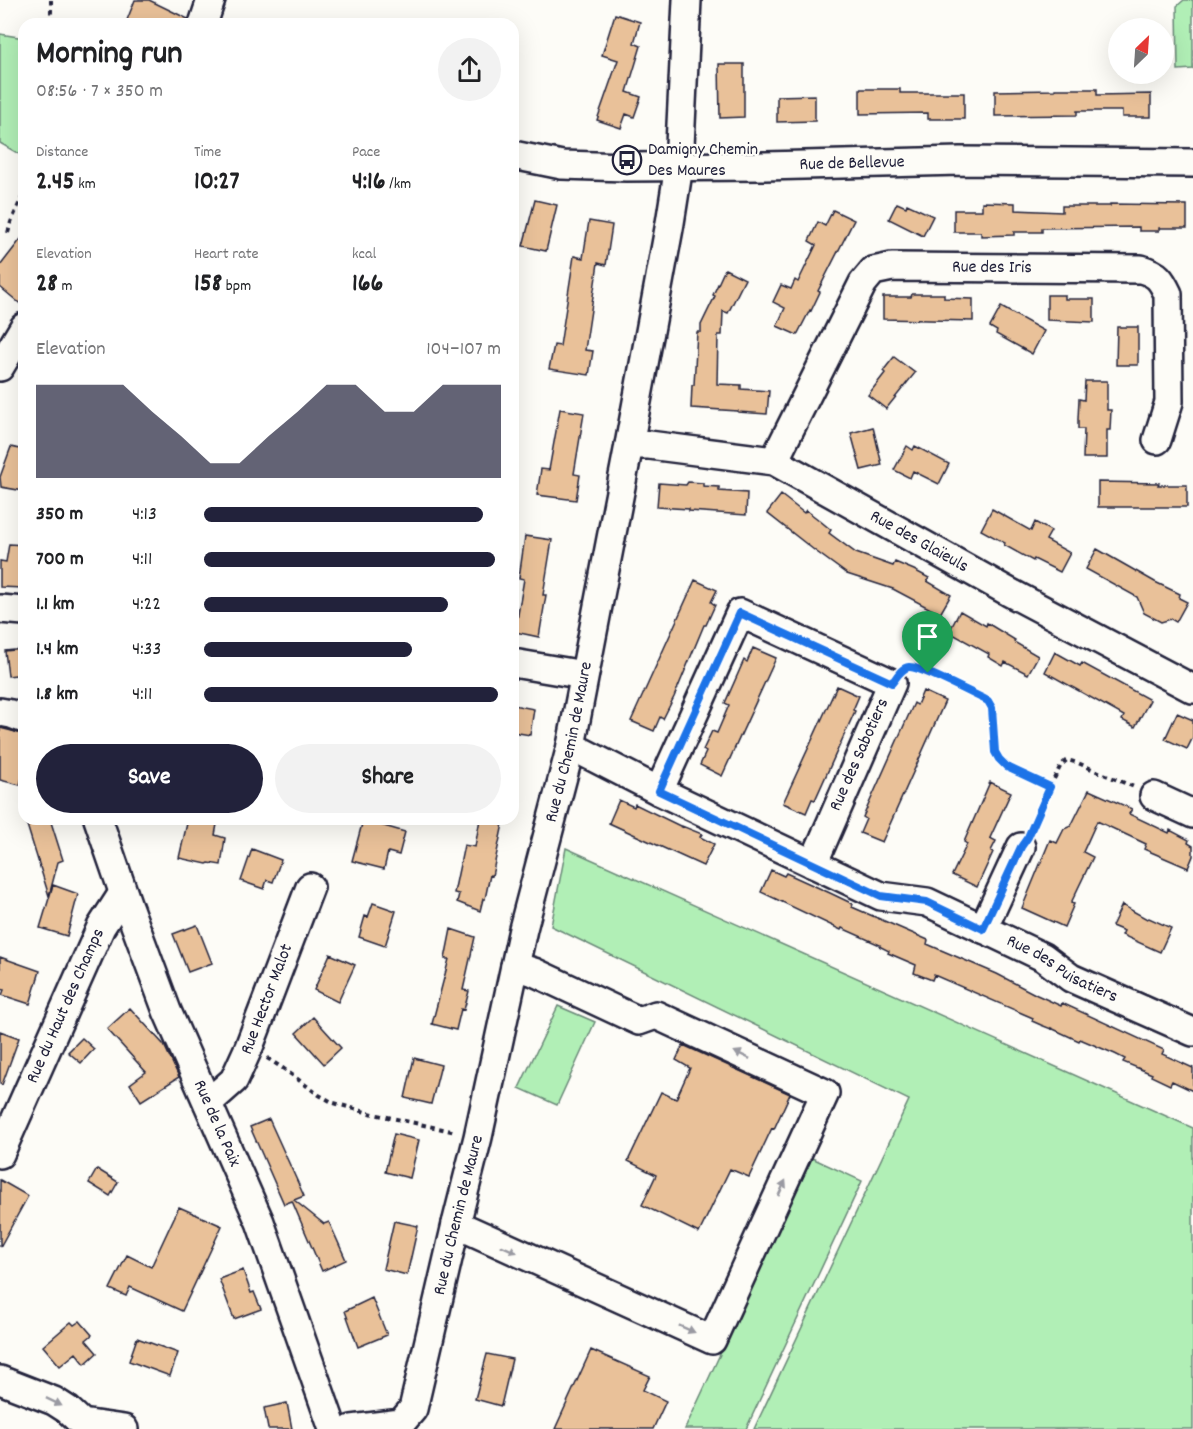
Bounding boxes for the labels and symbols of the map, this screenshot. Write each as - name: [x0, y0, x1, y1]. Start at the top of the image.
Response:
- north arrow: [1108, 18, 1174, 84]
- place label: Damigny Chemin Des Maures: [648, 138, 758, 184]
- bus stop icon: Damigny Chemin Des Maures: [611, 144, 643, 176]
- street label: Rue de Bellevue: [799, 150, 905, 178]
- street label: Rue des Iris: [952, 255, 1032, 281]
- street label: Rue des Glaïeuls: [865, 504, 973, 579]
- pin: [902, 611, 953, 673]
- street label: Rue du Chemin de Maure: [539, 660, 599, 825]
- street label: Rue des Sabotiers: [824, 695, 896, 815]
- street label: Rue du Haut des Champs: [20, 925, 111, 1087]
- street label: Rue des Puisatiers: [1002, 929, 1122, 1010]
- street label: Rue Hector Malot: [235, 940, 300, 1059]
- one-way arrow: [734, 1051, 751, 1060]
- street label: Rue de la Paix: [186, 1076, 247, 1171]
- street label: Rue du Chemin de Maure: [427, 1132, 491, 1298]
- one-way arrow: [777, 1178, 787, 1196]
- one-way arrow: [500, 1244, 518, 1254]
- one-way arrow: [678, 1324, 695, 1333]
- one-way arrow: [45, 1397, 63, 1407]

